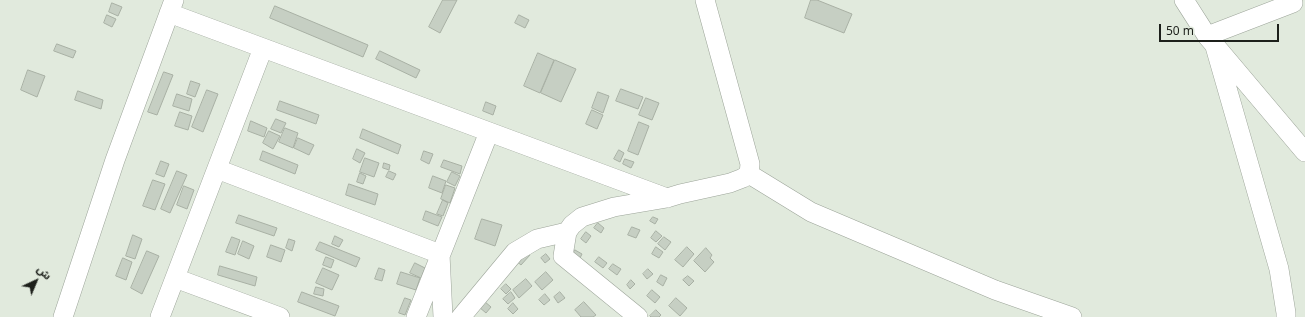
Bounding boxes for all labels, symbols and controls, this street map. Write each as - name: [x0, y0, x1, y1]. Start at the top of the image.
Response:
- scale bar: [1161, 16, 1281, 42]
- text: 50 m: [1166, 22, 1194, 39]
- north arrow: [16, 261, 56, 301]
- text: ش: [34, 261, 55, 283]

